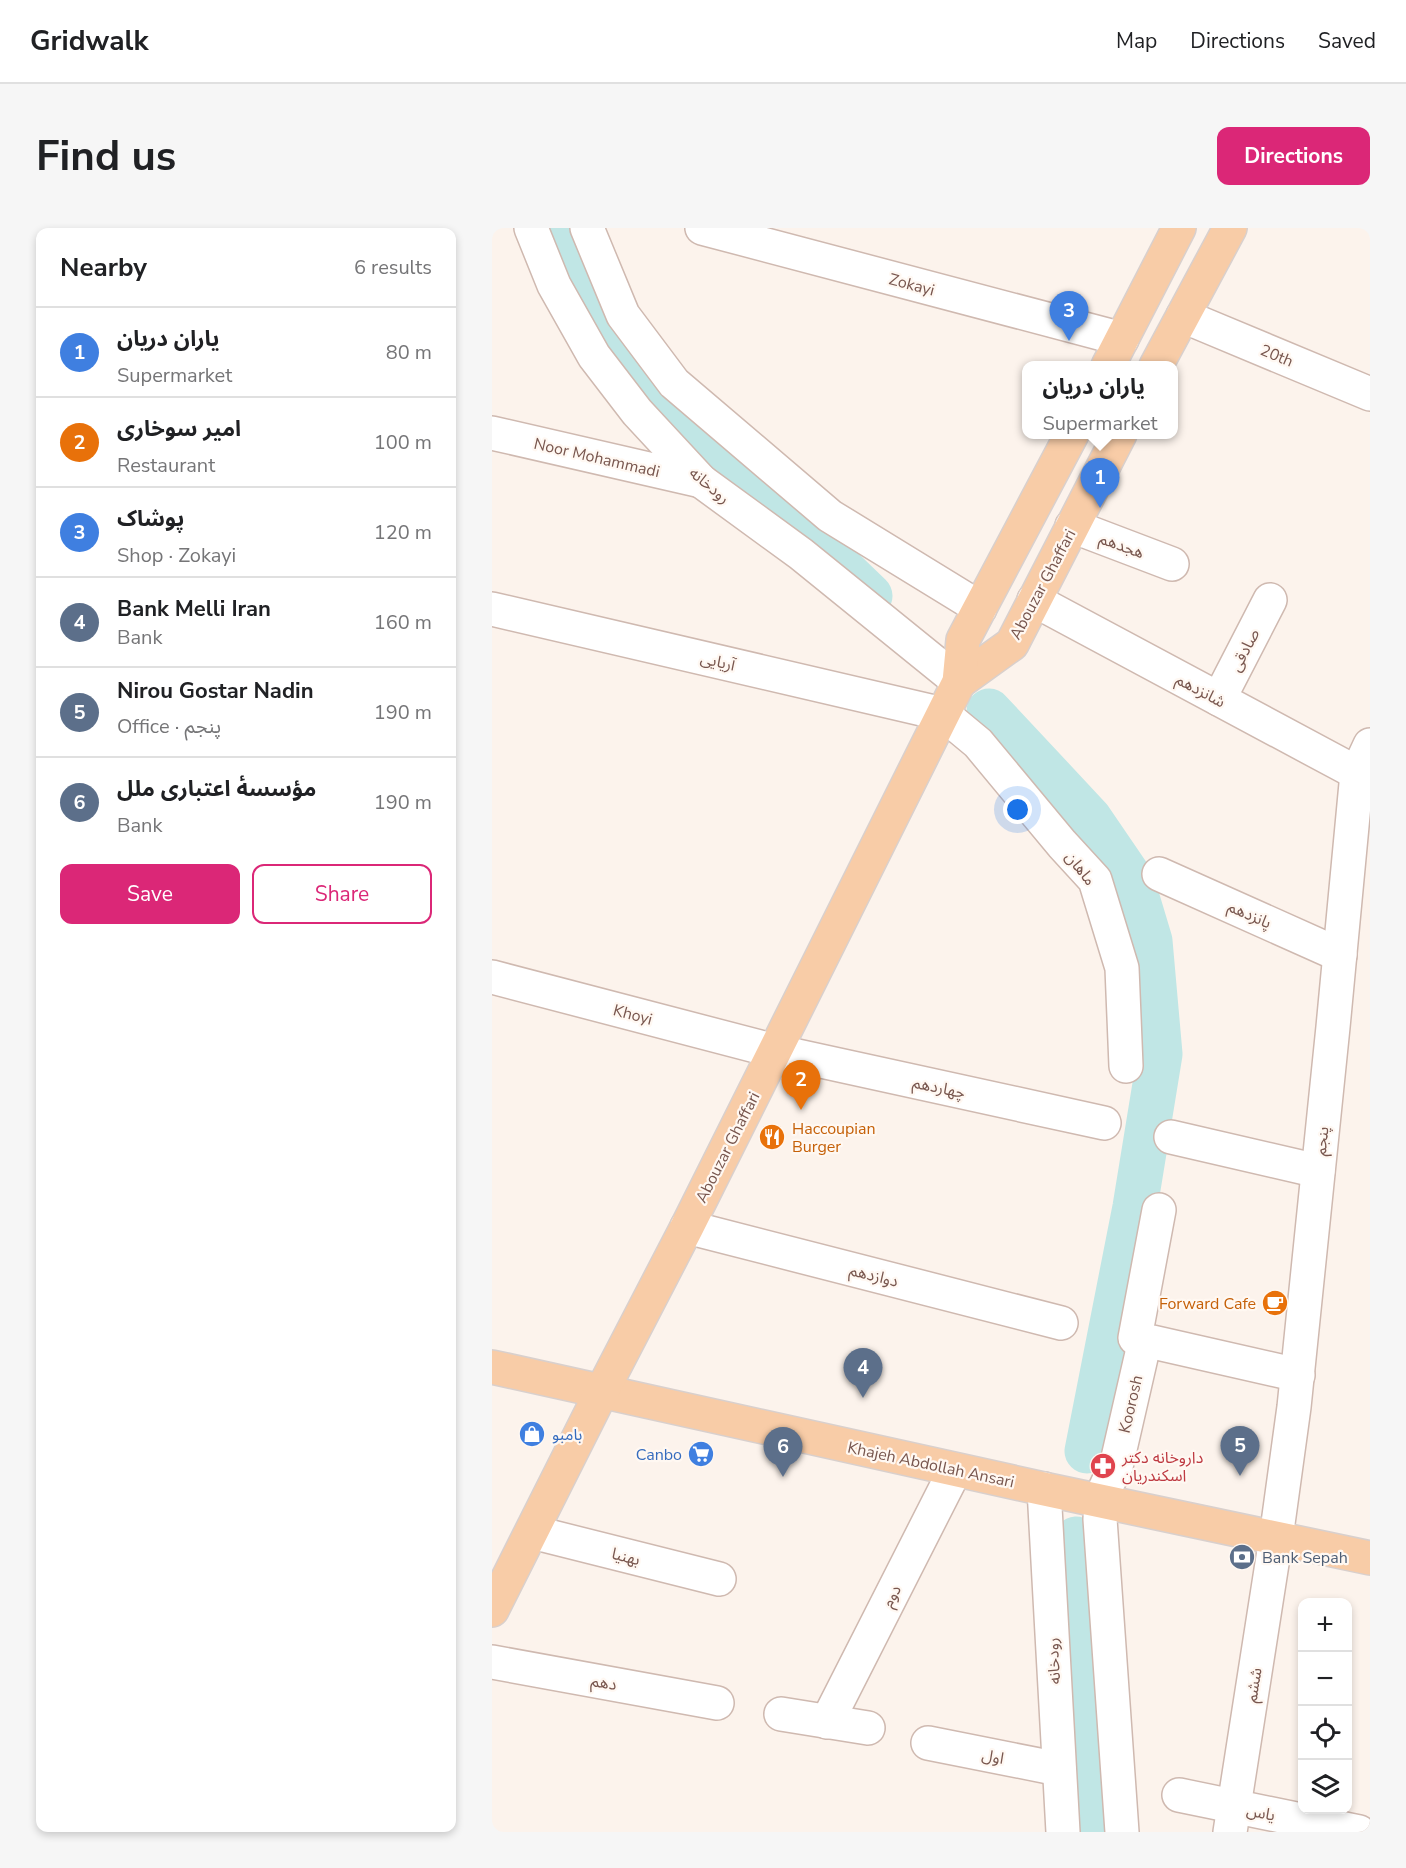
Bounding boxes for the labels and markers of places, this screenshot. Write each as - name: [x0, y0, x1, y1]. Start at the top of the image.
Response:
- pin: 3: [1050, 291, 1088, 341]
- pin: 1: [1080, 458, 1120, 508]
- pin: 2: [782, 1060, 820, 1110]
- place label: Haccoupian Burger: [792, 1118, 876, 1158]
- restaurant icon: Haccoupian Burger: [757, 1122, 787, 1152]
- cafe icon: Forward Cafe: [1260, 1288, 1290, 1318]
- place label: Forward Cafe: [1159, 1293, 1256, 1315]
- pin: 4: [844, 1348, 883, 1398]
- shop icon: بامبو: [517, 1419, 547, 1449]
- place label: بامبو: [552, 1424, 582, 1446]
- pin: 5: [1220, 1426, 1260, 1476]
- pin: 6: [764, 1428, 802, 1477]
- supermarket icon: Canbo: [686, 1439, 716, 1469]
- place label: Canbo: [636, 1444, 682, 1466]
- place label: داروخانه دکتر اسکندریان: [1121, 1447, 1203, 1487]
- pharmacy icon: داروخانه دکتر اسکندریان: [1088, 1451, 1118, 1481]
- bank icon: Bank Sepah: [1227, 1542, 1257, 1572]
- place label: Bank Sepah: [1262, 1547, 1348, 1569]

